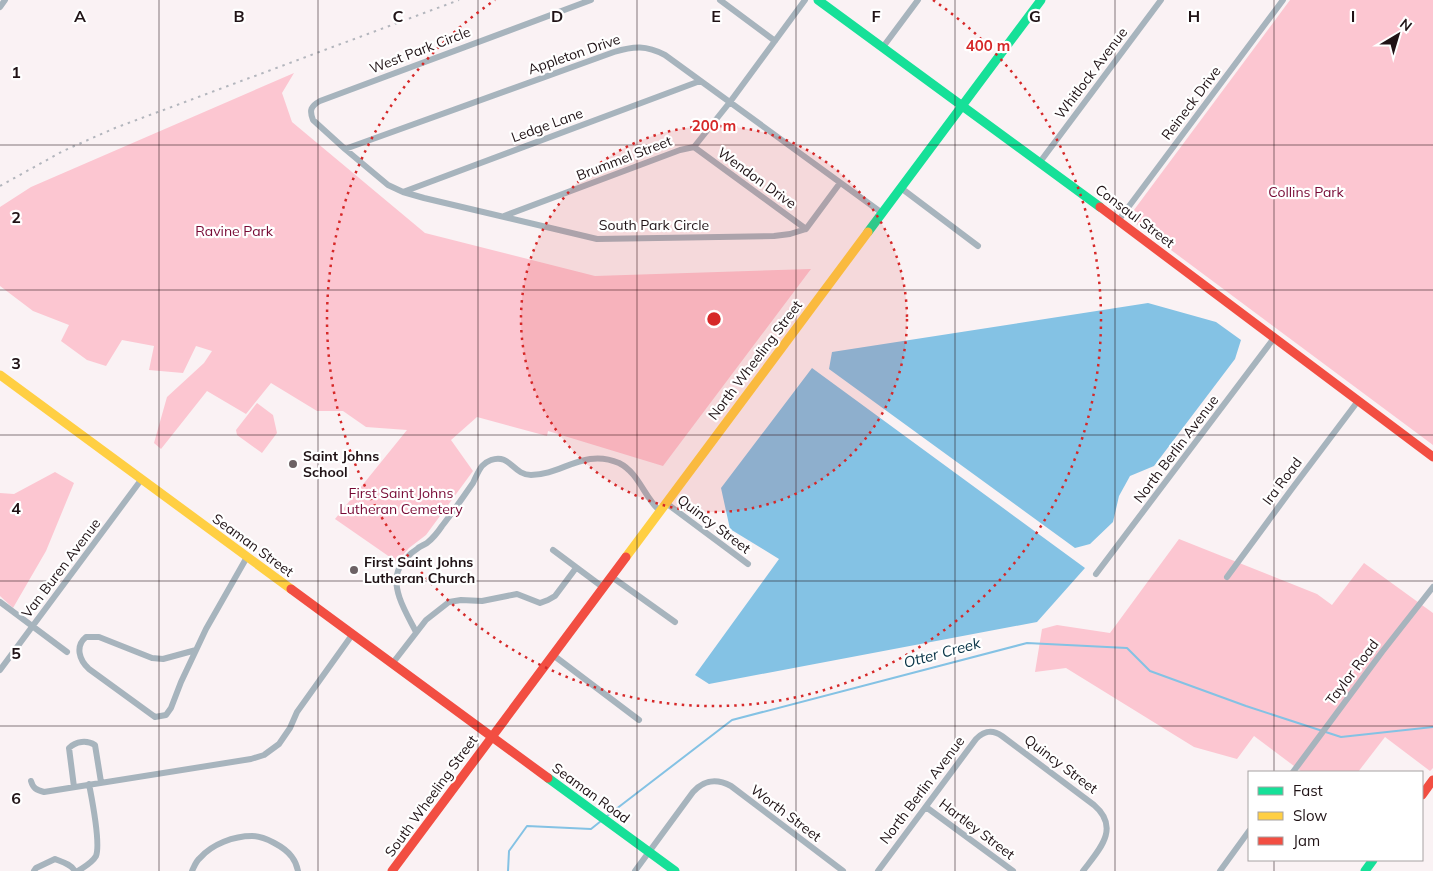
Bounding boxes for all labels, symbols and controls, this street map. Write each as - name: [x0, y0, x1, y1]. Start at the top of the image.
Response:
- text: A: [74, 6, 86, 26]
- text: B: [233, 6, 245, 26]
- text: C: [393, 6, 404, 26]
- text: D: [551, 6, 563, 26]
- text: E: [711, 6, 721, 26]
- text: F: [871, 6, 881, 26]
- text: G: [1029, 6, 1041, 26]
- text: H: [1188, 6, 1200, 26]
- text: I: [1351, 6, 1355, 26]
- north arrow: [1373, 10, 1423, 60]
- text: N: [1396, 14, 1416, 35]
- street label: West Park Circle: [367, 22, 473, 78]
- street label: Whitlock Avenue: [1051, 24, 1131, 122]
- street label: Appleton Drive: [525, 30, 623, 78]
- text: 400 m: [966, 36, 1010, 55]
- text: 1: [11, 62, 21, 82]
- street label: Reineck Drive: [1157, 62, 1225, 144]
- street label: Ledge Lane: [509, 104, 585, 146]
- text: 200 m: [692, 116, 736, 135]
- street label: Brummel Street: [574, 132, 674, 184]
- street label: Wendon Drive: [714, 143, 800, 213]
- street label: Consaul Street: [1092, 180, 1178, 252]
- park label: Collins Park: [1268, 183, 1344, 201]
- text: 2: [11, 207, 21, 227]
- street label: South Park Circle: [599, 216, 709, 234]
- park label: Ravine Park: [195, 222, 274, 240]
- street label: North Wheeling Street: [704, 296, 806, 423]
- centre of rings: [705, 310, 723, 328]
- text: 3: [11, 353, 21, 373]
- street label: North Berlin Avenue: [1130, 392, 1222, 506]
- place label: Saint Johns School: [303, 447, 379, 481]
- street label: Ira Road: [1258, 454, 1306, 508]
- marker: Saint Johns School: [287, 458, 299, 470]
- park label: First Saint Johns Lutheran Cemetery: [339, 484, 463, 518]
- street label: Quincy Street: [674, 491, 754, 557]
- text: 4: [11, 498, 21, 518]
- street label: Seaman Street: [209, 510, 297, 581]
- street label: Van Buren Avenue: [18, 515, 104, 621]
- place label: First Saint Johns Lutheran Church: [364, 553, 475, 587]
- marker: First Saint Johns Lutheran Church: [348, 564, 360, 576]
- water label: Otter Creek: [901, 633, 984, 672]
- street label: Taylor Road: [1321, 636, 1383, 708]
- text: 5: [11, 643, 21, 663]
- street label: South Wheeling Street: [381, 731, 481, 860]
- street label: Quincy Street: [1021, 731, 1101, 797]
- street label: North Berlin Avenue: [876, 733, 968, 847]
- street label: Seaman Road: [549, 759, 633, 827]
- legend: [1248, 771, 1423, 861]
- street label: Worth Street: [747, 781, 825, 845]
- text: Fast: [1293, 781, 1323, 800]
- text: 6: [11, 788, 21, 808]
- street label: Hartley Street: [936, 795, 1018, 863]
- text: Slow: [1293, 806, 1327, 825]
- text: Jam: [1293, 831, 1320, 850]

